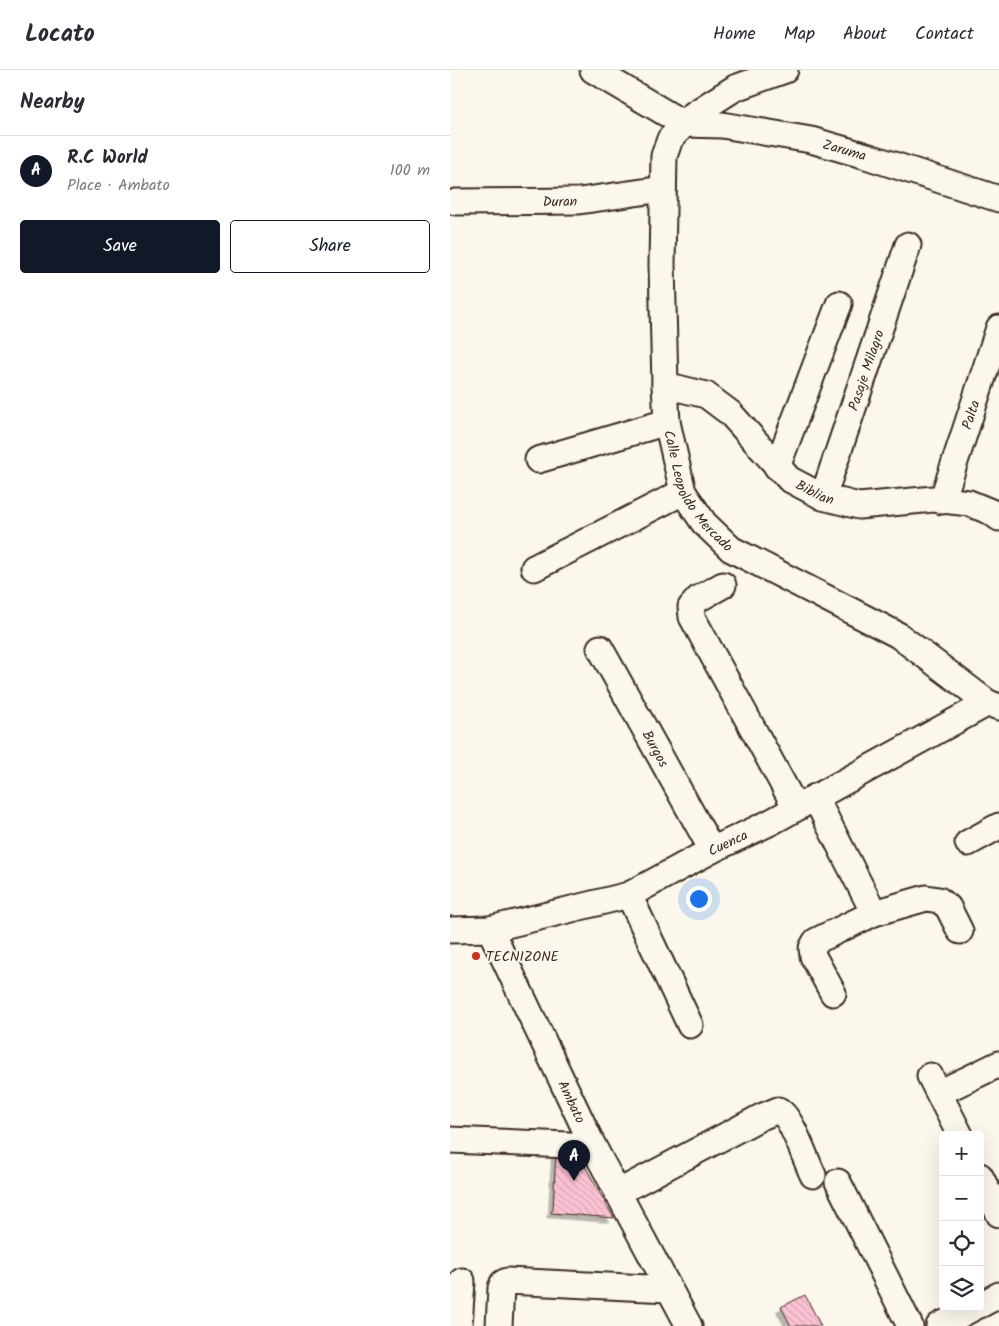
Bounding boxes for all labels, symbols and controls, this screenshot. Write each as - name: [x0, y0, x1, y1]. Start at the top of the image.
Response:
- text: Locato: [25, 15, 95, 54]
- text: Home: [713, 20, 756, 49]
- text: Map: [784, 20, 815, 49]
- text: About: [843, 20, 887, 49]
- text: Contact: [915, 20, 974, 49]
- text: Nearby: [20, 86, 85, 119]
- street label: Zaruma: [820, 134, 869, 167]
- text: R.C World: [67, 143, 148, 173]
- text: A: [31, 158, 41, 183]
- text: 100 m: [390, 158, 430, 183]
- text: Place · Ambato: [67, 173, 170, 198]
- street label: Duran: [543, 191, 577, 213]
- button: Save: [20, 220, 220, 273]
- button: Share: [230, 220, 430, 273]
- street label: Pasaje Milagro: [843, 327, 891, 414]
- street label: Palta: [956, 397, 987, 432]
- street label: Calle Leopoldo Mercado: [657, 428, 738, 557]
- street label: Biblian: [791, 474, 836, 511]
- street label: Burgos: [636, 727, 674, 772]
- street label: Cuenca: [705, 825, 752, 862]
- your location: [686, 886, 712, 912]
- place label: TECNIZONE: [486, 946, 560, 968]
- marker: TECNIZONE: [470, 950, 482, 962]
- street label: Ambato: [551, 1077, 591, 1127]
- map controls: [939, 1131, 984, 1311]
- button: +: [939, 1131, 984, 1176]
- pin: A: [558, 1140, 590, 1181]
- button: −: [939, 1176, 984, 1221]
- button: locate: [939, 1221, 984, 1266]
- button: layers: [939, 1266, 984, 1311]

